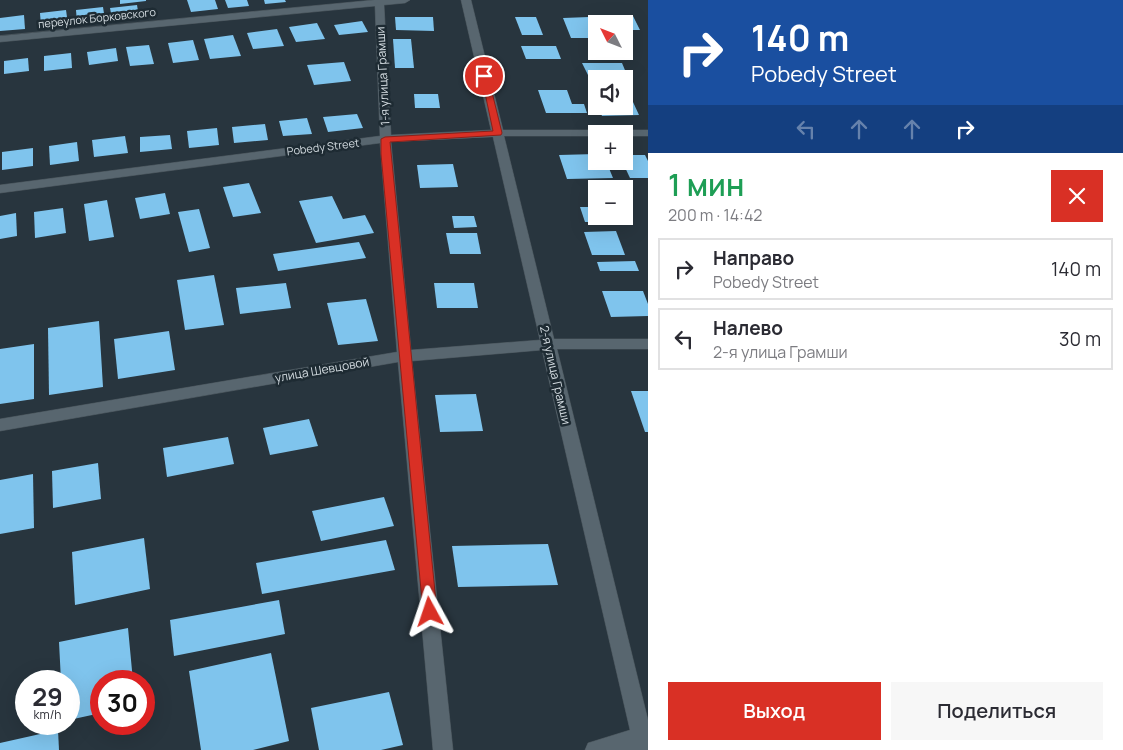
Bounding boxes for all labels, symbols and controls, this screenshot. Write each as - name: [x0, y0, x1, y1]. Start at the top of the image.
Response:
- street label: переулок Борковского: [37, 4, 157, 31]
- text: 140 m: [751, 14, 849, 62]
- north arrow: [588, 15, 632, 60]
- map controls: [588, 15, 633, 225]
- icon: right: [668, 20, 733, 85]
- street label: 1-я улица Грамши: [371, 26, 394, 126]
- pin: [463, 55, 505, 97]
- text: Pobedy Street: [751, 59, 897, 89]
- icon: arrive: [470, 62, 498, 90]
- button: sound: [588, 70, 633, 115]
- icon: left: [792, 115, 820, 143]
- icon: ahead: [845, 115, 873, 143]
- icon: ahead: [898, 115, 926, 143]
- icon: right: [951, 115, 979, 143]
- button: +: [588, 125, 633, 170]
- street label: Pobedy Street: [286, 135, 360, 158]
- text: 1 мин: [668, 164, 744, 205]
- button: close: [1051, 170, 1103, 222]
- button: −: [588, 180, 633, 225]
- text: 200 m · 14:42: [668, 204, 762, 226]
- text: Направо: [713, 245, 794, 271]
- icon: right: [670, 255, 698, 283]
- text: 140 m: [1051, 256, 1101, 282]
- text: Pobedy Street: [713, 271, 819, 293]
- text: Налево: [713, 315, 783, 341]
- street label: 2-я улица Грамши: [536, 324, 575, 426]
- icon: left: [670, 325, 698, 353]
- text: 30 m: [1059, 326, 1101, 352]
- text: 2-я улица Грамши: [713, 341, 848, 363]
- street label: улица Шевцовой: [273, 353, 370, 386]
- position arrow: [403, 585, 455, 637]
- speed limit sign: 30: [90, 670, 155, 735]
- text: 29: [32, 679, 63, 714]
- button: Выход: [668, 682, 881, 740]
- button: Поделиться: [891, 682, 1103, 740]
- text: km/h: [34, 706, 61, 723]

